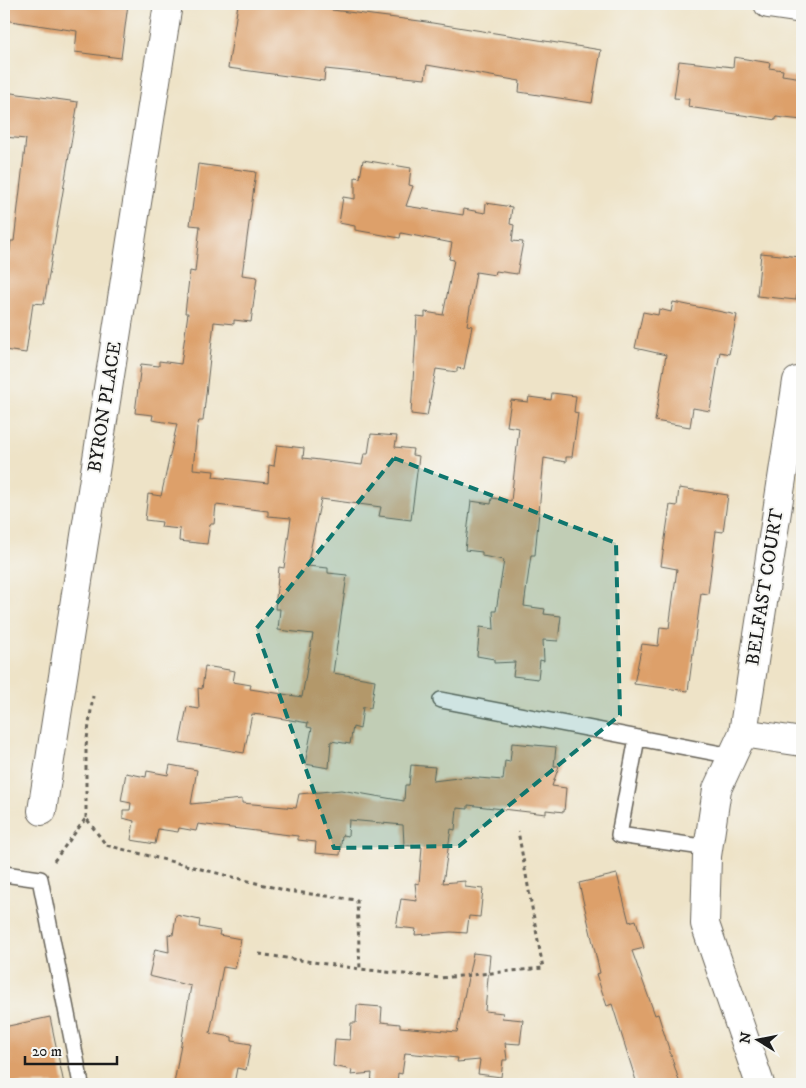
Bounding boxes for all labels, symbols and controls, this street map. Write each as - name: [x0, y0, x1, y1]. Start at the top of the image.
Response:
- street label: BYRON PLACE: [83, 340, 127, 474]
- street label: BELFAST COURT: [741, 506, 789, 667]
- north arrow: [734, 1016, 784, 1066]
- text: N: [736, 1030, 756, 1045]
- scale bar: [25, 1033, 118, 1065]
- text: 20 m: [32, 1042, 62, 1061]

